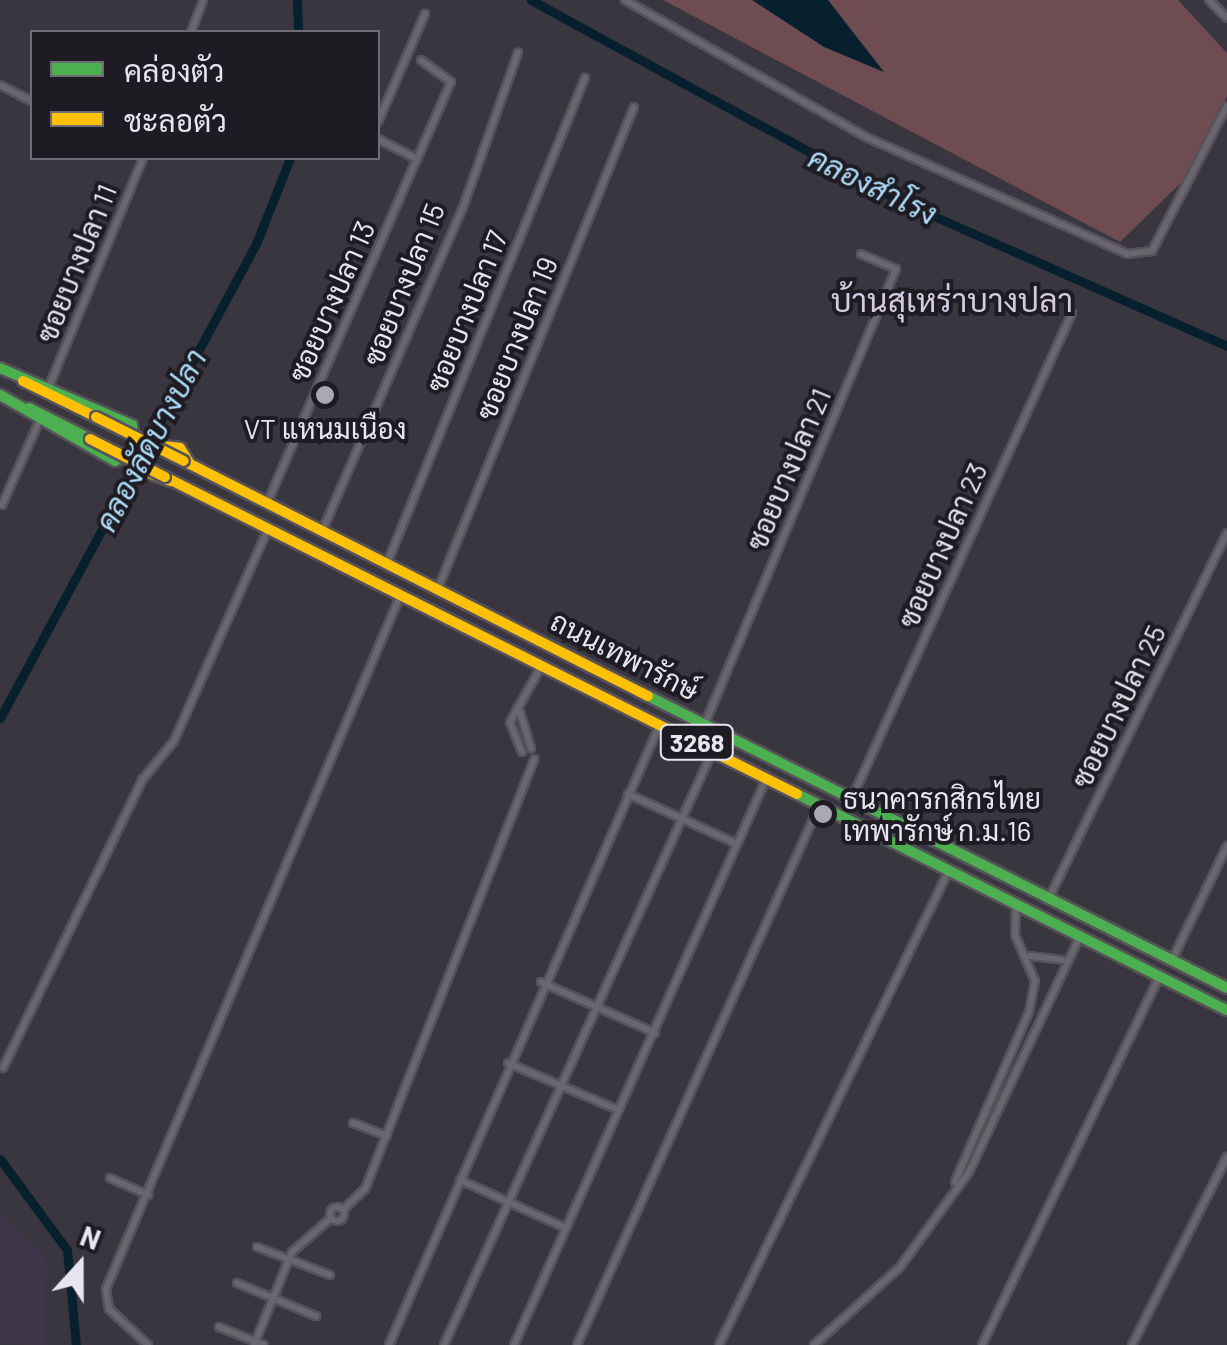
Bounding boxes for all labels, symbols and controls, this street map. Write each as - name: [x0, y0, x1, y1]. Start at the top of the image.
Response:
- legend: [30, 30, 380, 160]
- text: คล่องตัว: [124, 52, 224, 88]
- text: ชะลอตัว: [124, 102, 227, 138]
- water label: คลองสำโรง: [803, 139, 943, 231]
- street label: ซอยบางปลา 11: [29, 179, 123, 347]
- street label: ซอยบางปลา 15: [355, 198, 451, 370]
- street label: ซอยบางปลา 13: [281, 216, 381, 386]
- street label: ซอยบางปลา 17: [418, 225, 514, 397]
- street label: ซอยบางปลา 19: [468, 252, 564, 424]
- district label: บ้านสุเหร่าบางปลา: [831, 280, 1073, 318]
- water label: คลองลัดบางปลา: [87, 343, 213, 537]
- street label: ซอยบางปลา 21: [739, 383, 837, 555]
- marker: VT แหนมเนือง: [314, 384, 336, 406]
- place label: VT แหนมเนือง: [244, 411, 406, 445]
- street label: ซอยบางปลา 23: [891, 457, 993, 633]
- street label: ถนนเทพารักษ์: [545, 603, 705, 707]
- street label: ซอยบางปลา 25: [1064, 619, 1172, 793]
- road number: 3268: [660, 722, 734, 762]
- place label: ธนาคารกสิกรไทย เทพารักษ์ ก.ม.16: [843, 781, 1041, 847]
- marker: ธนาคารกสิกรไทย เทพารักษ์ ก.ม.16: [812, 803, 834, 825]
- north arrow: [30, 1215, 130, 1315]
- text: N: [76, 1218, 106, 1256]

